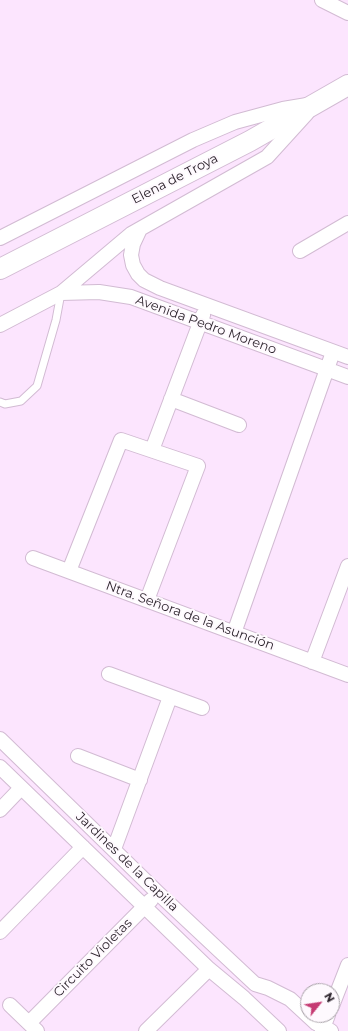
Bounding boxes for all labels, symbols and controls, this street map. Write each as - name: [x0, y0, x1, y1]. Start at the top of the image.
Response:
- street label: Elena de Troya: [129, 151, 221, 207]
- street label: Avenida Pedro Moreno: [133, 292, 279, 358]
- street label: Ntra. Señora de la Asunción: [104, 578, 276, 654]
- street label: Jardines de la Capilla: [73, 809, 181, 915]
- street label: Circuito Violetas: [50, 915, 136, 1001]
- north arrow: [300, 983, 340, 1023]
- text: N: [321, 990, 338, 1005]

